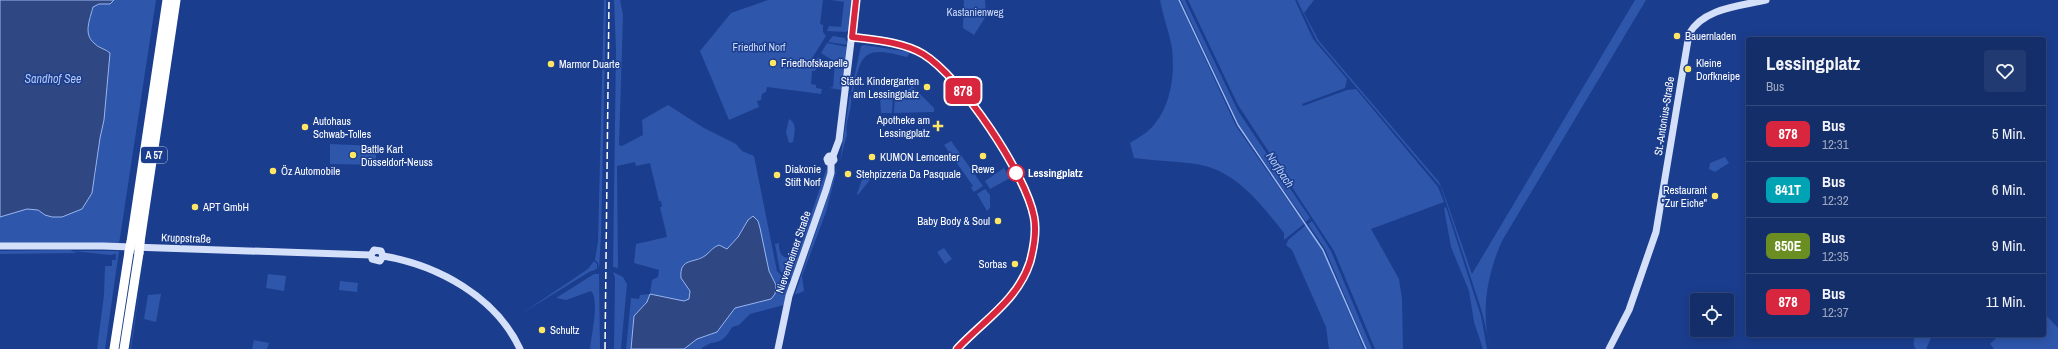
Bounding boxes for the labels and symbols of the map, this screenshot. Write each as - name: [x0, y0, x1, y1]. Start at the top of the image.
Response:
- park label: Kastanienweg: [946, 5, 1004, 19]
- place label: Bauernladen: [1685, 29, 1736, 43]
- marker: Bauernladen: [1672, 31, 1682, 41]
- park label: Friedhof Norf: [732, 40, 786, 54]
- place label: Friedhofskapelle: [781, 56, 848, 70]
- place label: Kleine Dorfkneipe: [1696, 56, 1740, 83]
- place label: Marmor Duarte: [559, 57, 620, 71]
- marker: Friedhofskapelle: [768, 58, 778, 68]
- marker: Marmor Duarte: [546, 59, 556, 69]
- marker: Kleine Dorfkneipe: [1683, 64, 1693, 74]
- water label: Sandhof See: [25, 71, 82, 87]
- place label: Städt. Kindergarten am Lessingplatz: [841, 74, 919, 101]
- street label: St.-Antonius-Straße: [1651, 76, 1677, 156]
- line badge: 878: [940, 78, 986, 104]
- marker: Städt. Kindergarten am Lessingplatz: [922, 82, 932, 92]
- place label: Apotheke am Lessingplatz: [876, 113, 930, 140]
- place label: Autohaus Schwab-Tolles: [312, 114, 372, 141]
- marker: Apotheke am Lessingplatz: [933, 121, 943, 131]
- marker: Autohaus Schwab-Tolles: [300, 122, 310, 132]
- place label: Battle Kart Düsseldorf-Neuss: [361, 142, 433, 169]
- road number: A 57: [141, 147, 167, 163]
- water label: Norfbach: [1262, 149, 1298, 191]
- marker: Battle Kart Düsseldorf-Neuss: [348, 150, 358, 160]
- place label: KUMON Lerncenter: [880, 150, 959, 164]
- marker: Rewe: [978, 151, 988, 161]
- marker: KUMON Lerncenter: [867, 152, 877, 162]
- place label: Diakonie Stift Norf: [785, 162, 821, 189]
- place label: Rewe: [971, 162, 995, 176]
- place label: Öz Automobile: [281, 164, 340, 178]
- marker: Lessingplatz: [1007, 164, 1025, 182]
- marker: Öz Automobile: [268, 166, 278, 176]
- place label: Lessingplatz: [1028, 166, 1083, 180]
- place label: Stehpizzeria Da Pasquale: [856, 167, 961, 181]
- marker: Stehpizzeria Da Pasquale: [843, 169, 853, 179]
- marker: Diakonie Stift Norf: [772, 170, 782, 180]
- place label: Restaurant "Zur Eiche": [1661, 183, 1707, 210]
- marker: Restaurant "Zur Eiche": [1710, 191, 1720, 201]
- place label: APT GmbH: [202, 200, 249, 214]
- marker: APT GmbH: [190, 202, 200, 212]
- street label: Nievenheimer Straße: [772, 209, 814, 295]
- place label: Baby Body & Soul: [917, 214, 990, 228]
- marker: Baby Body & Soul: [993, 216, 1003, 226]
- street label: Kruppstraße: [161, 230, 211, 246]
- place label: Sorbas: [978, 257, 1007, 271]
- marker: Sorbas: [1010, 259, 1020, 269]
- place label: Schultz: [550, 323, 580, 337]
- marker: Schultz: [537, 325, 547, 335]

